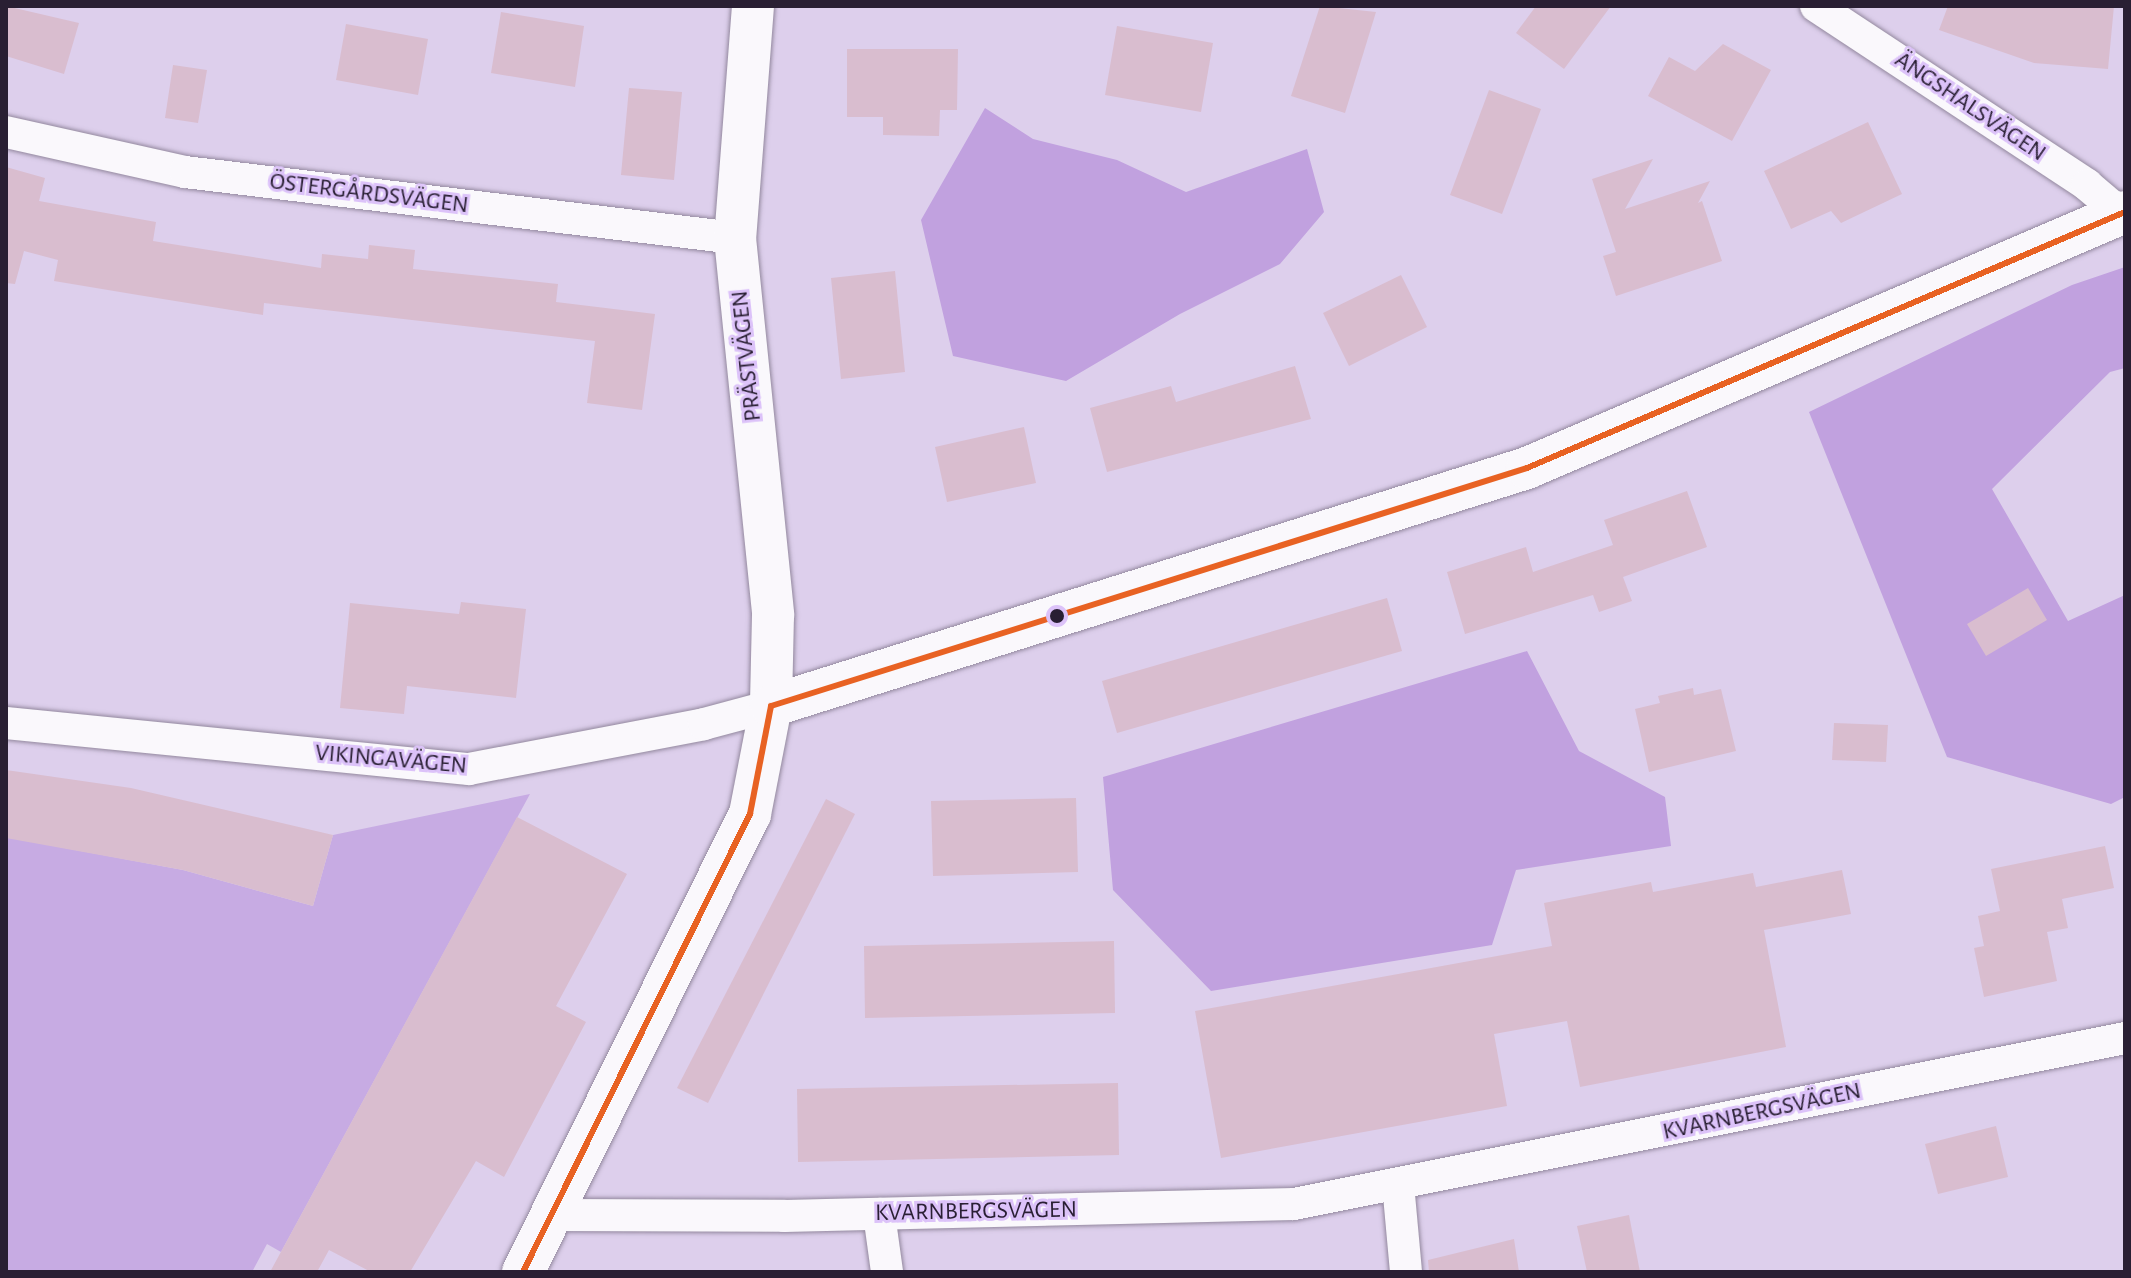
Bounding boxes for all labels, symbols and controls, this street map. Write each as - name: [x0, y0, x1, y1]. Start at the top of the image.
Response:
- street label: ÄNGSHALSVÄGEN: [1889, 46, 2051, 168]
- street label: ÖSTERGÅRDSVÄGEN: [268, 168, 470, 220]
- street label: PRÄSTVÄGEN: [726, 289, 768, 423]
- unlabelled marker: [1049, 608, 1065, 624]
- street label: VIKINGAVÄGEN: [314, 739, 468, 781]
- street label: KVARNBERGSVÄGEN: [1660, 1077, 1864, 1147]
- street label: KVARNBERGSVÄGEN: [875, 1196, 1077, 1228]

